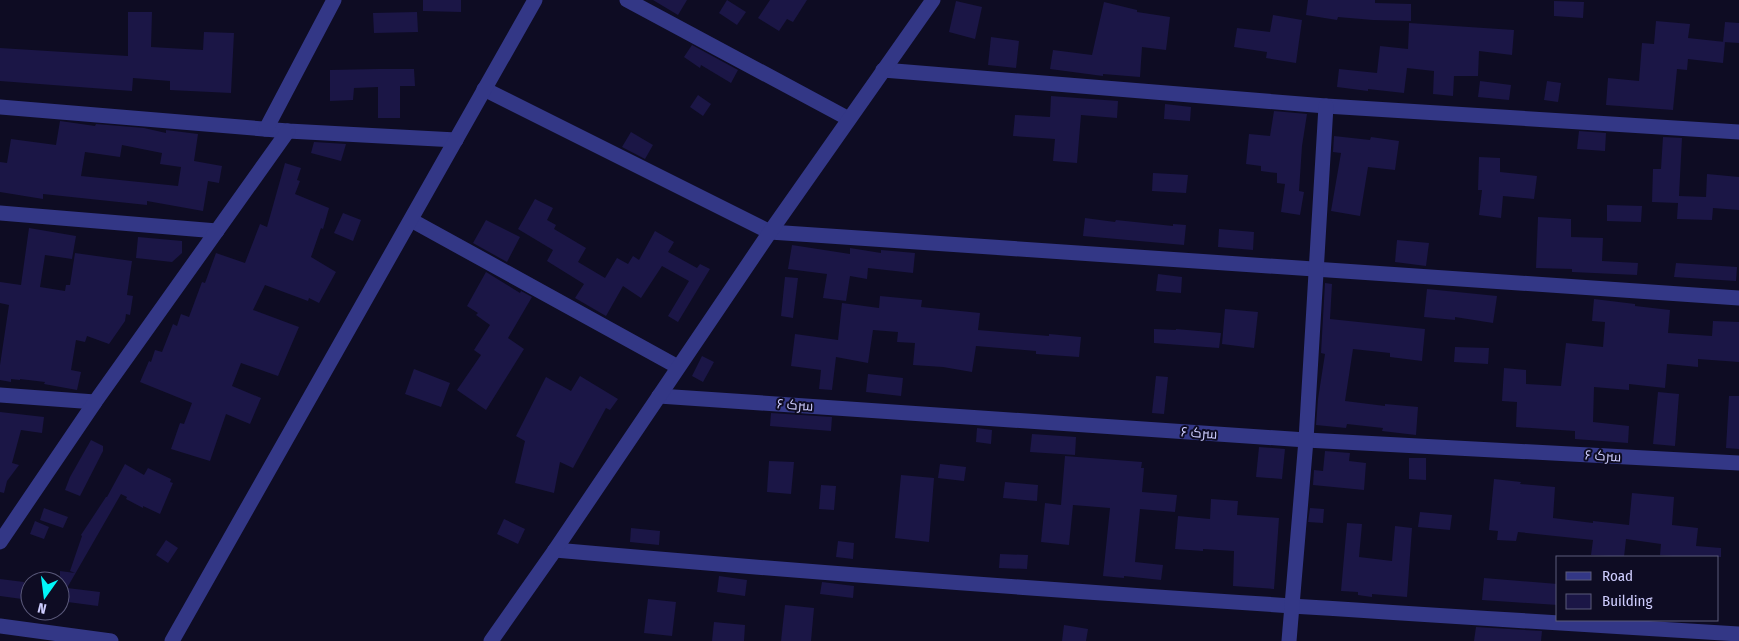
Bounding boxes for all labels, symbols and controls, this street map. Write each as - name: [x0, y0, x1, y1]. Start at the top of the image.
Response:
- street label: سرک ۶: [776, 395, 814, 415]
- street label: سرک ۶: [1180, 423, 1218, 443]
- street label: سرک ۶: [1584, 447, 1622, 465]
- legend: [1556, 556, 1719, 621]
- text: Road: [1602, 567, 1633, 585]
- north arrow: [20, 571, 70, 621]
- text: Building: [1602, 592, 1653, 610]
- text: N: [36, 599, 48, 617]

